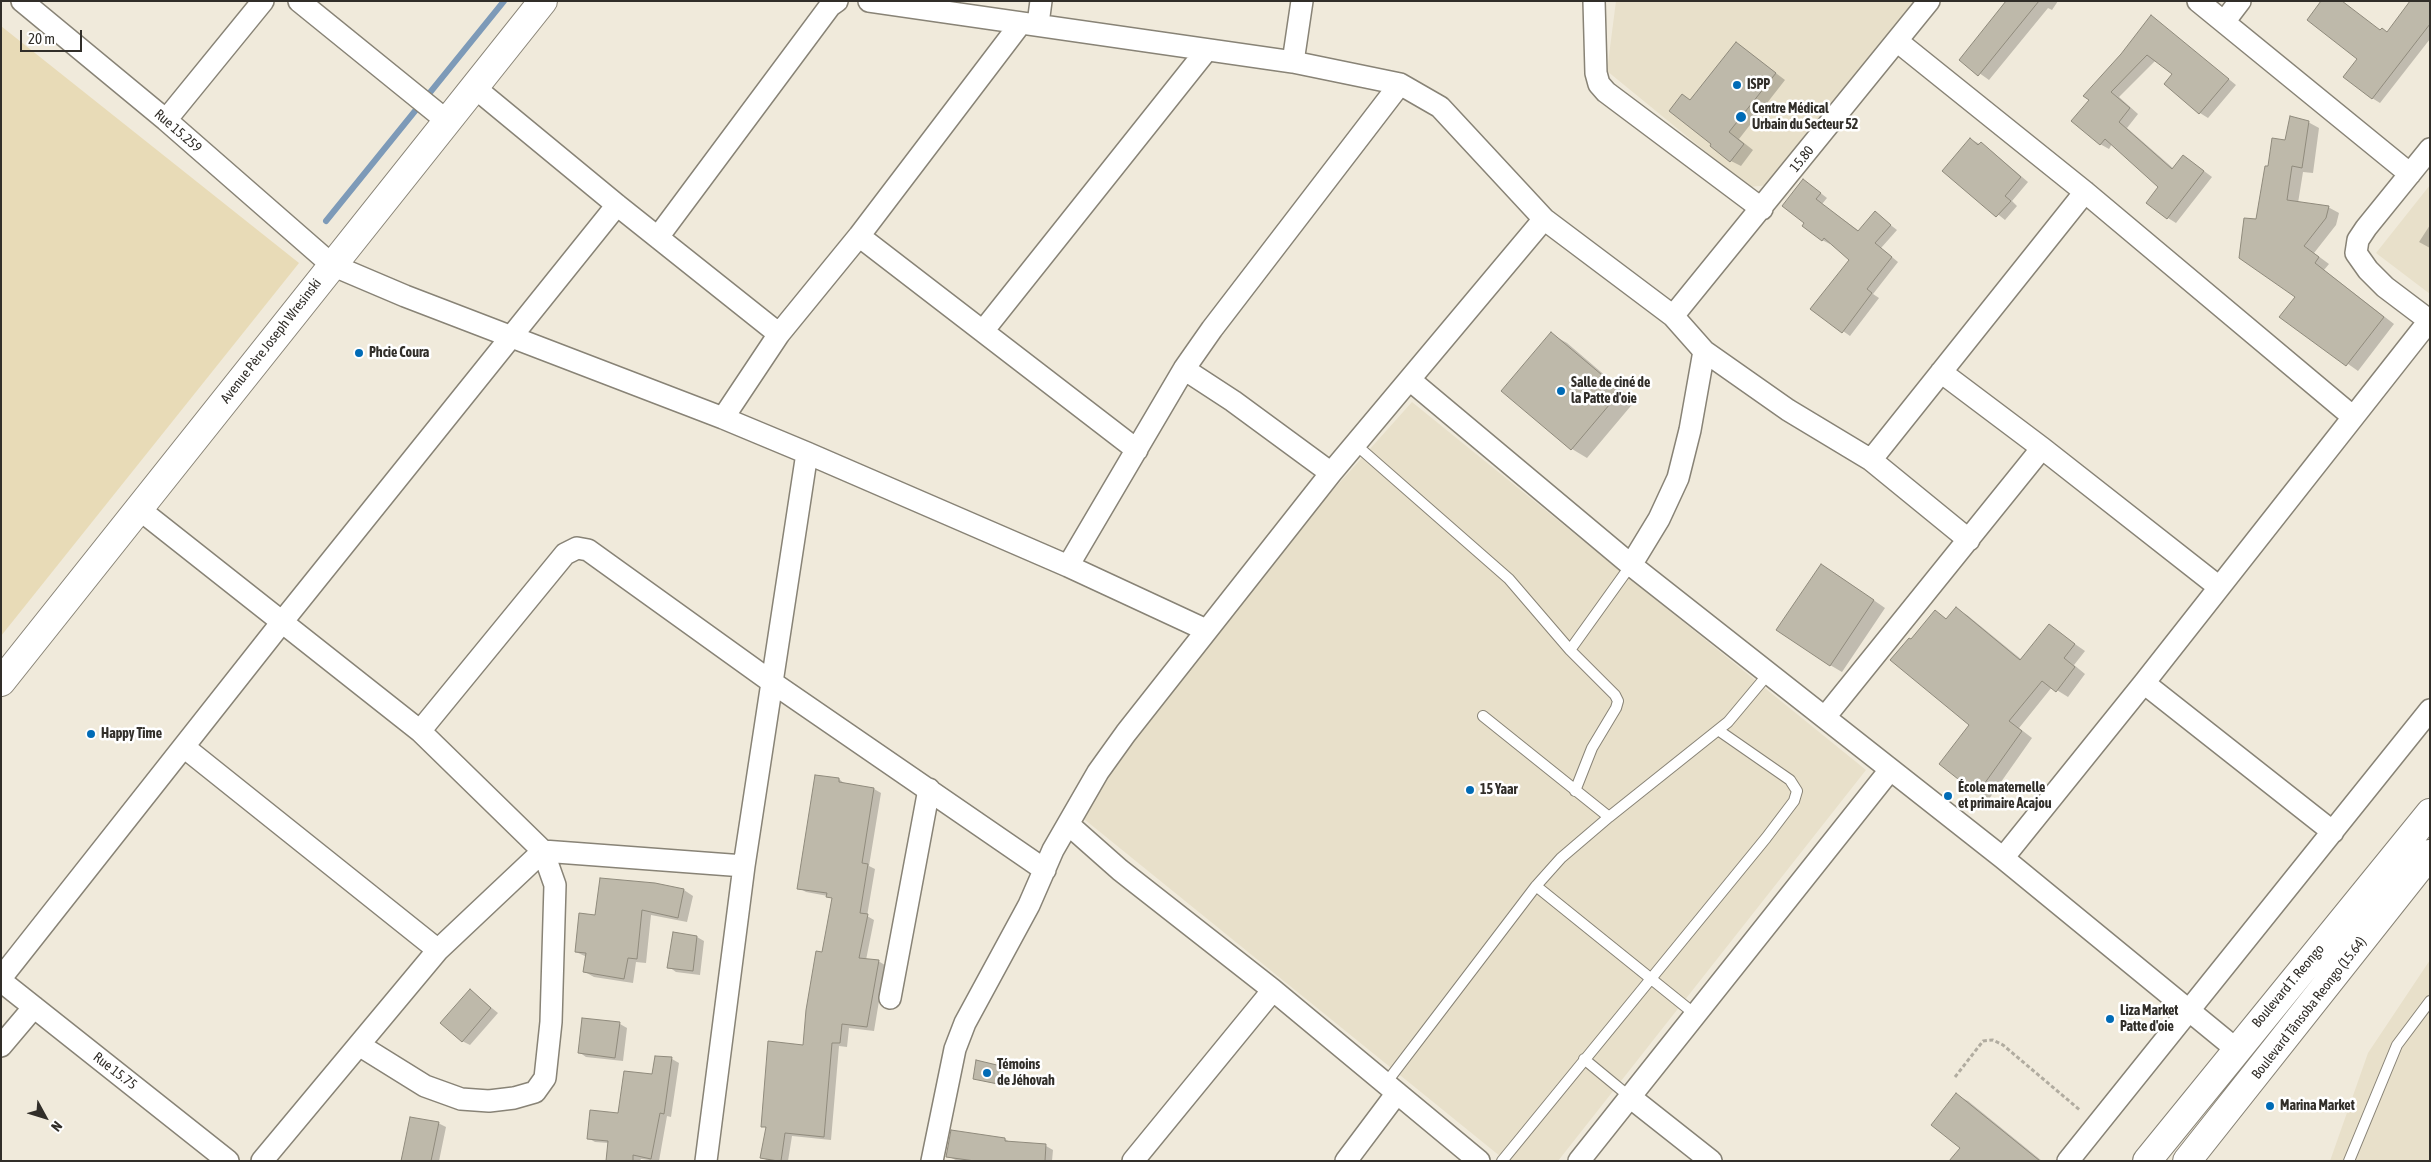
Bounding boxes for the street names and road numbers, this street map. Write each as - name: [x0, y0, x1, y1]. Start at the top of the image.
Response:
- street label: Rue 15.259: [151, 106, 205, 156]
- street label: 15.80: [1786, 143, 1818, 175]
- street label: Avenue Père Joseph Wresinski: [217, 275, 325, 407]
- street label: Boulevard Tânsoba Reongo (15.64): [2248, 933, 2370, 1083]
- street label: Boulevard T. Reongo: [2248, 941, 2328, 1031]
- street label: Rue 15.75: [90, 1049, 140, 1093]

